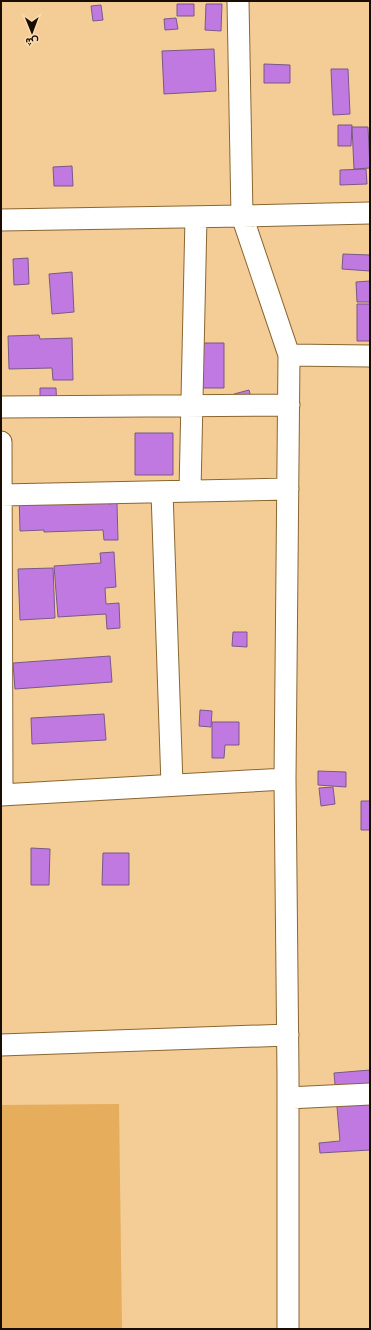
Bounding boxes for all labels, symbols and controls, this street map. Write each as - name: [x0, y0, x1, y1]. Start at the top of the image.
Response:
- north arrow: [12, 12, 52, 52]
- text: ش: [25, 35, 39, 48]

